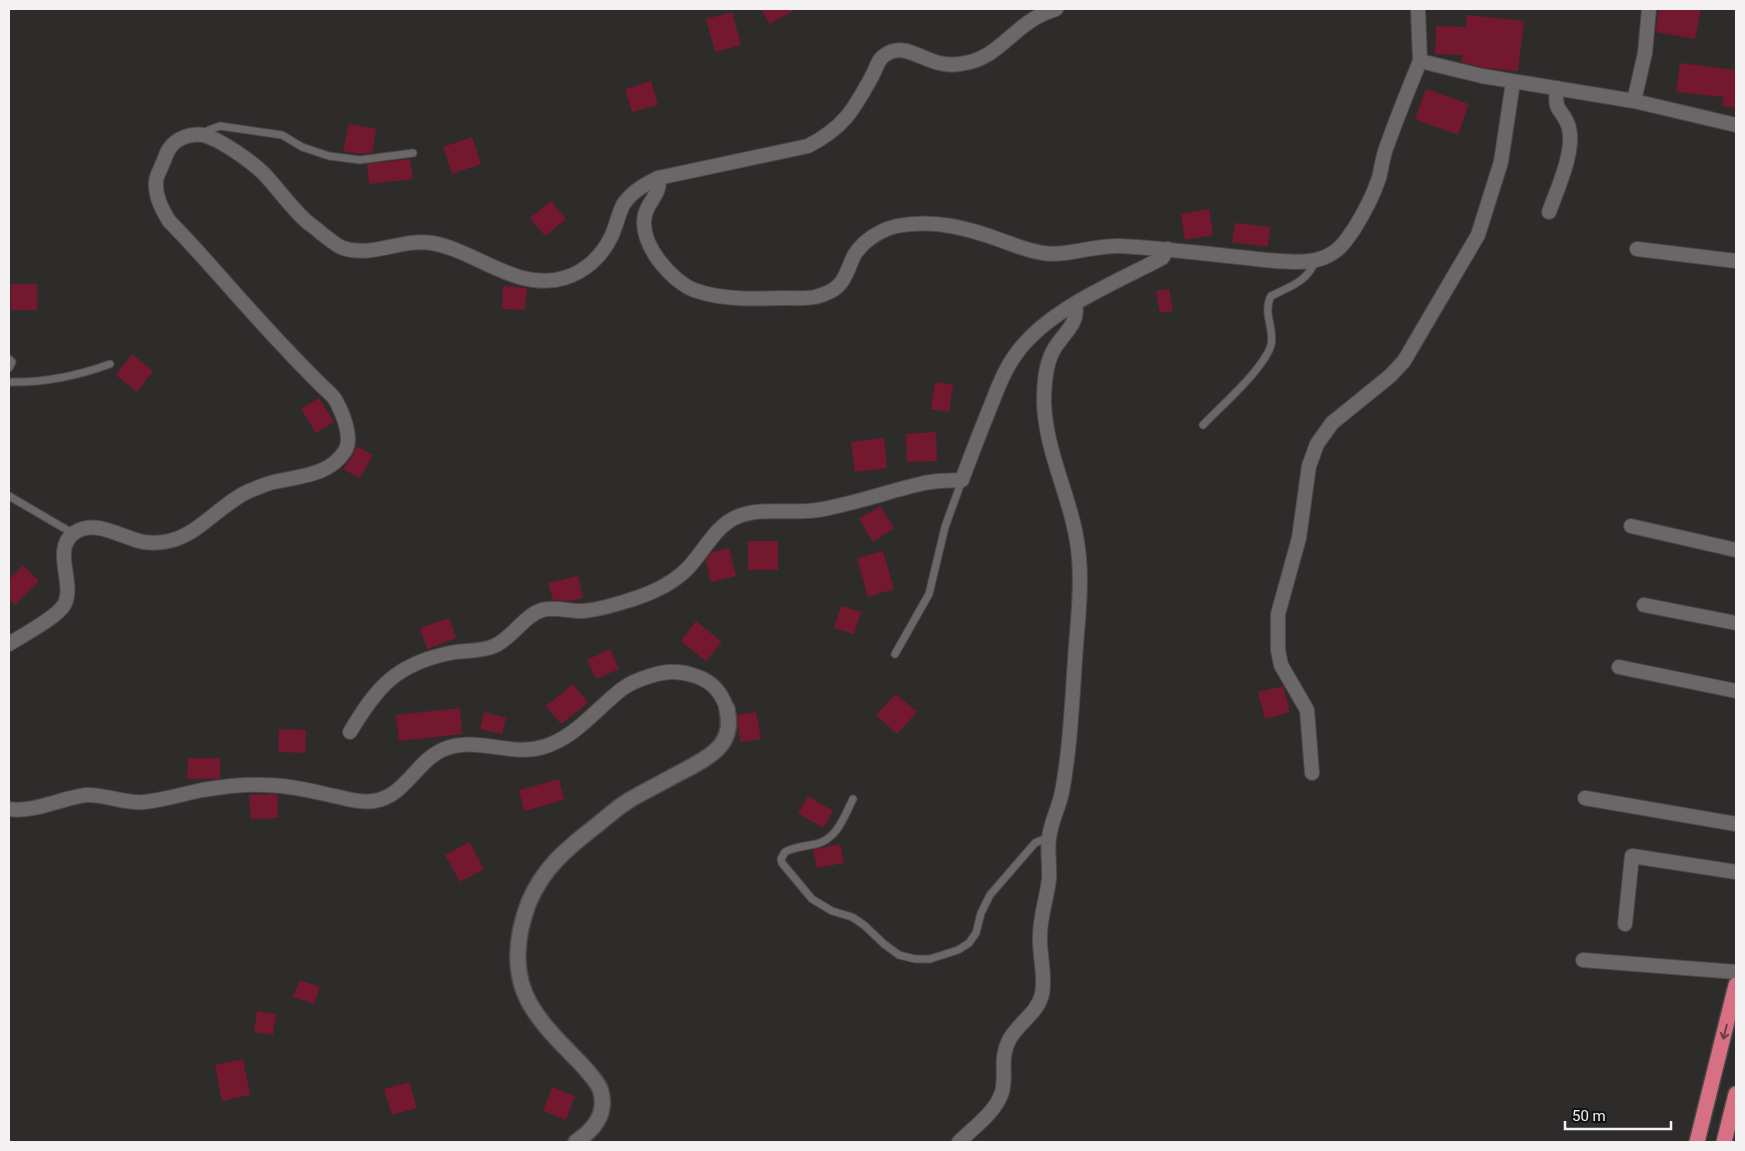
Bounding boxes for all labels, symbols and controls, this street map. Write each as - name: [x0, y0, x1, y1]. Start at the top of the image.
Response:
- one-way arrow: [1719, 1024, 1729, 1040]
- scale bar: [1565, 1098, 1671, 1130]
- text: 50 m: [1572, 1107, 1606, 1125]

